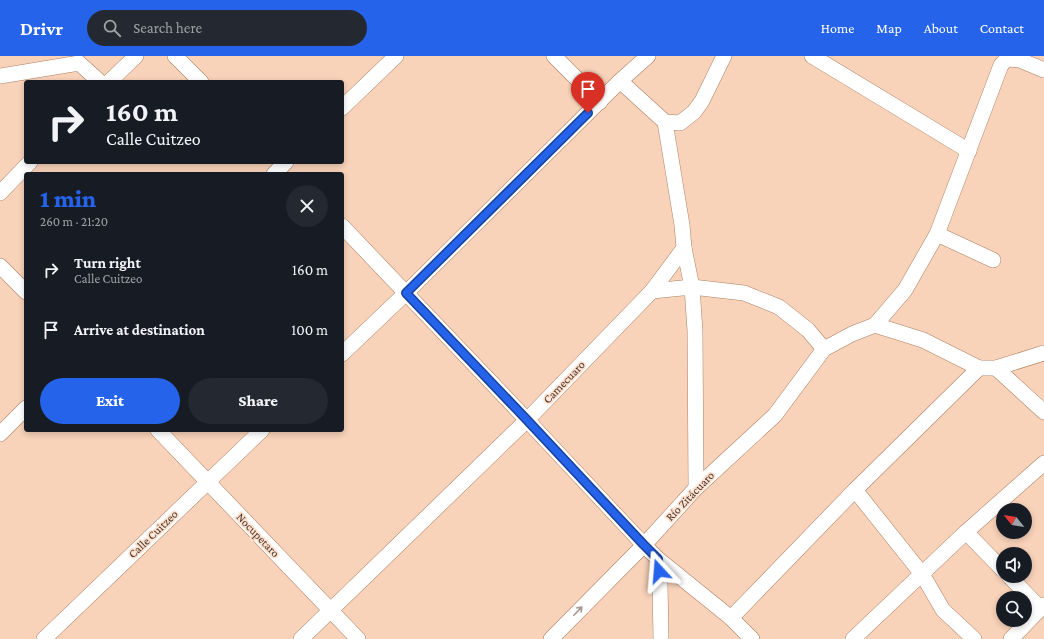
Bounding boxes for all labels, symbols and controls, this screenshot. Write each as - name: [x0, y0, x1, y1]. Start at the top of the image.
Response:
- search box: [87, 10, 367, 46]
- icon: search: [101, 17, 123, 39]
- text: Drivr: [20, 18, 63, 39]
- text: Search here: [133, 20, 202, 36]
- text: Home: [821, 20, 854, 36]
- text: Map: [876, 20, 902, 36]
- text: About: [924, 20, 958, 36]
- text: Contact: [980, 20, 1024, 36]
- pin: [571, 72, 605, 113]
- icon: arrive: [577, 78, 599, 100]
- icon: right: [40, 96, 92, 148]
- text: 160 m: [106, 96, 178, 127]
- text: Calle Cuitzeo: [106, 129, 201, 149]
- text: 1 min: [40, 185, 96, 212]
- button: close: [286, 185, 328, 227]
- text: 260 m · 21:20: [40, 214, 108, 229]
- text: Turn right: [74, 255, 141, 271]
- icon: right: [40, 259, 62, 281]
- text: 160 m: [292, 262, 328, 278]
- text: Calle Cuitzeo: [74, 271, 142, 286]
- icon: arrive: [40, 319, 62, 341]
- text: Arrive at destination: [74, 322, 205, 338]
- text: 100 m: [291, 322, 328, 338]
- street label: Camecuaro: [540, 358, 588, 406]
- button: Exit: [40, 378, 180, 424]
- button: Share: [188, 378, 328, 424]
- street label: Río Zitácuaro: [663, 468, 717, 524]
- north arrow: [996, 503, 1032, 539]
- map controls: [996, 503, 1032, 627]
- street label: Calle Cuitzeo: [125, 507, 181, 561]
- street label: Nocupetaro: [233, 510, 283, 560]
- button: sound: [996, 547, 1032, 583]
- position arrow: [638, 550, 680, 592]
- button: search: [996, 591, 1032, 627]
- one-way arrow: [574, 606, 583, 616]

